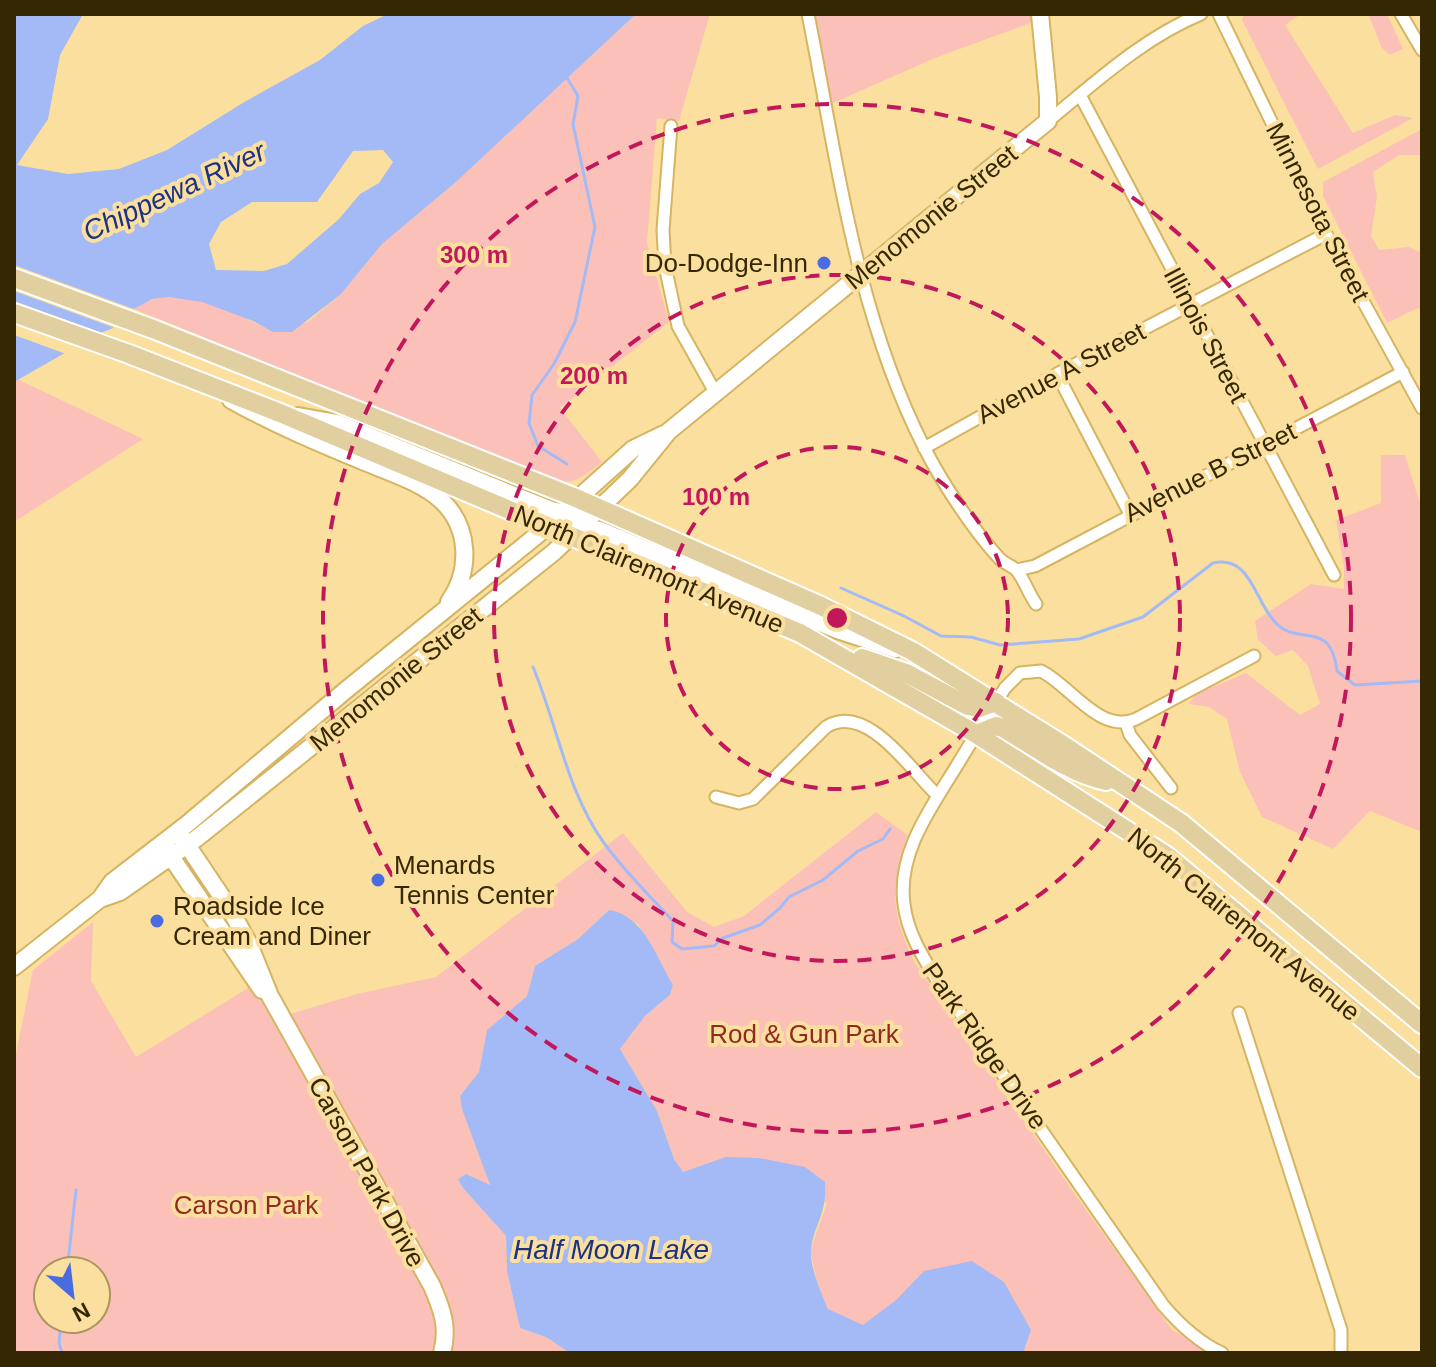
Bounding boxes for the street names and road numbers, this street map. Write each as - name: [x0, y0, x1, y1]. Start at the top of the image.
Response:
- street label: Minnesota Street: [1260, 118, 1376, 307]
- street label: Menomonie Street: [839, 138, 1024, 296]
- street label: Illinois Street: [1158, 262, 1255, 408]
- street label: Avenue A Street: [972, 316, 1151, 430]
- street label: Avenue B Street: [1119, 415, 1302, 528]
- street label: North Clairemont Avenue: [510, 499, 788, 639]
- street label: Menomonie Street: [304, 600, 489, 758]
- street label: North Clairemont Avenue: [1122, 821, 1366, 1027]
- street label: Park Ridge Drive: [916, 957, 1054, 1135]
- street label: Carson Park Drive: [302, 1072, 432, 1272]

